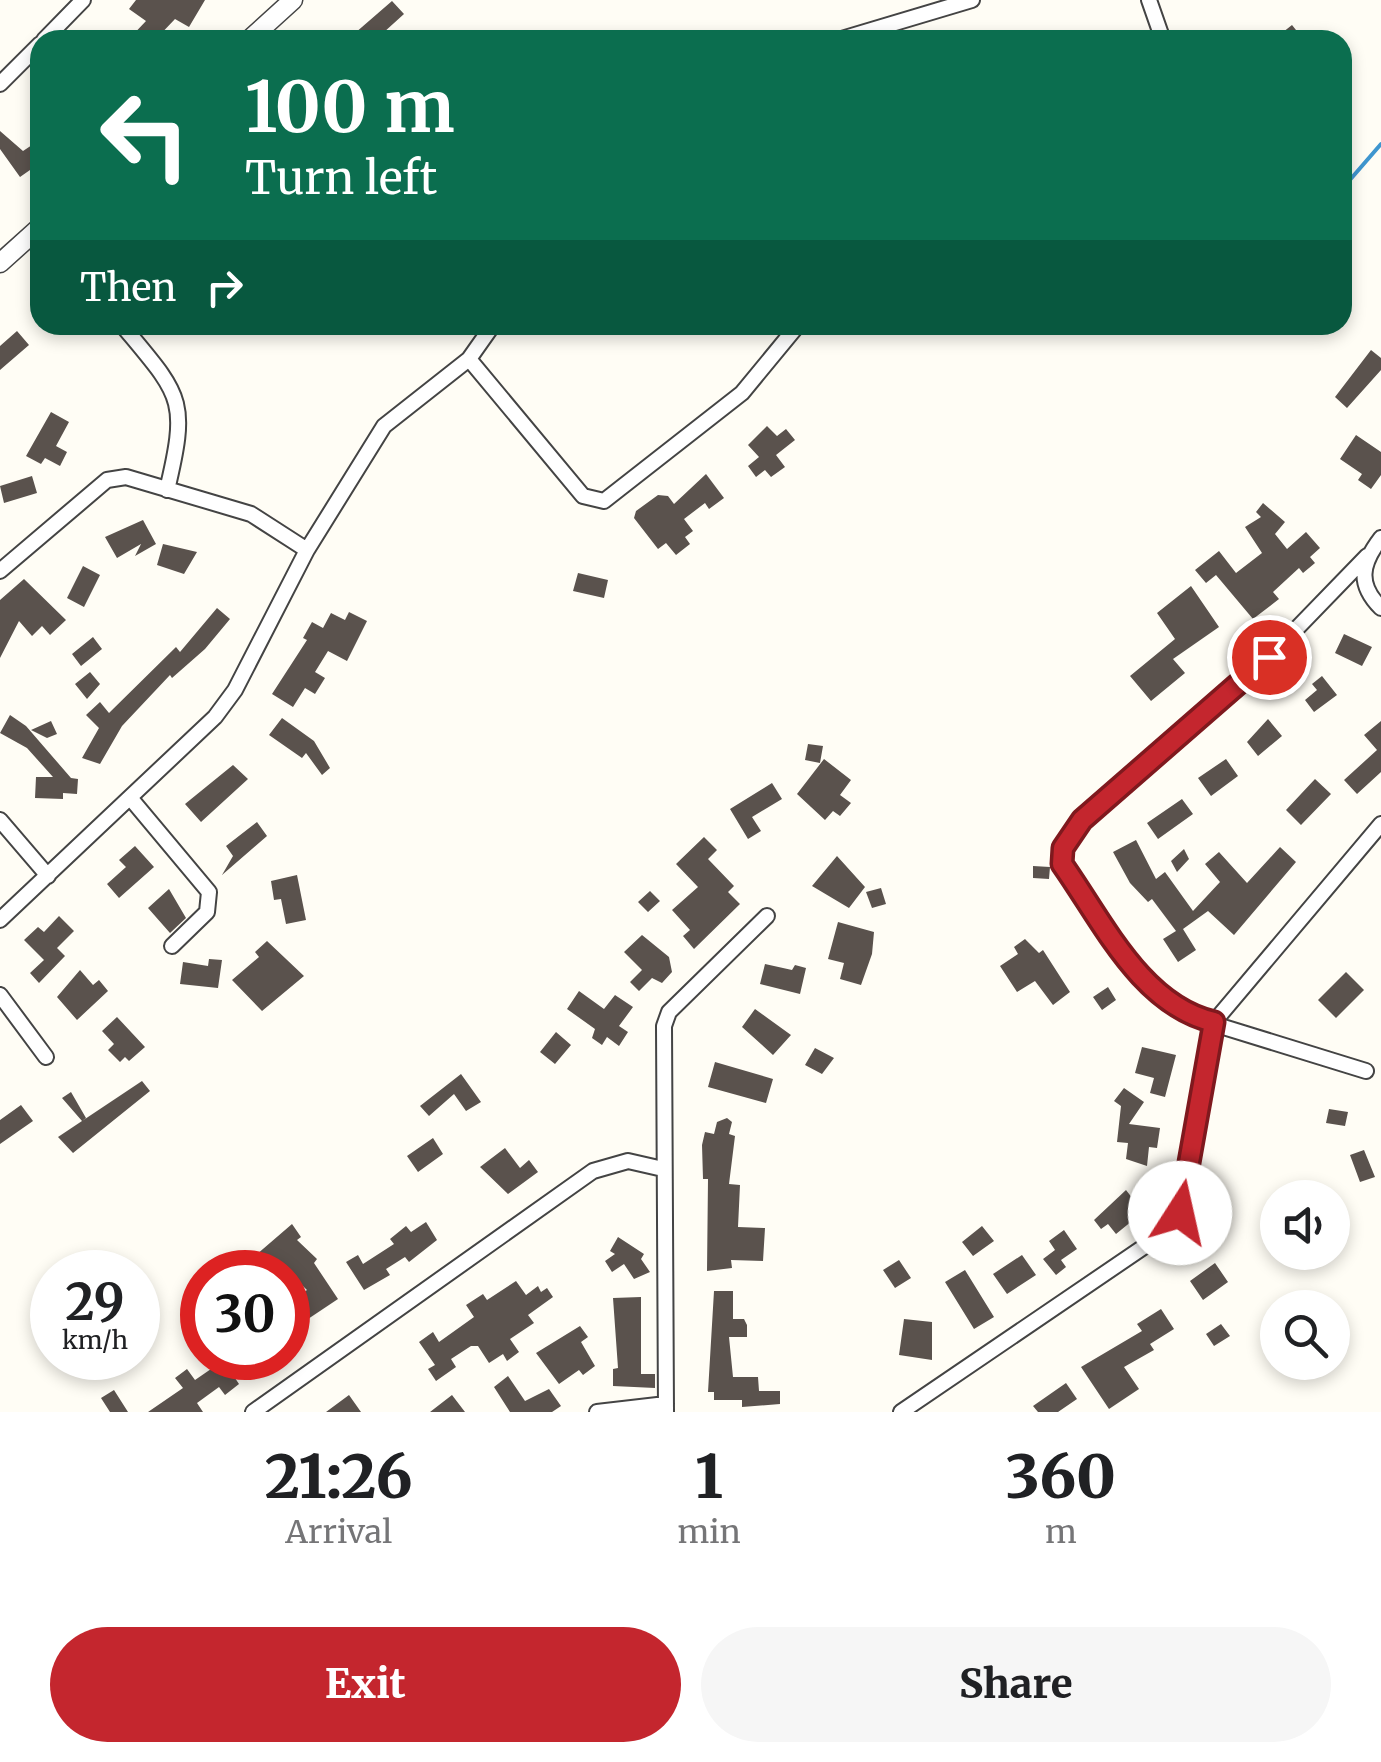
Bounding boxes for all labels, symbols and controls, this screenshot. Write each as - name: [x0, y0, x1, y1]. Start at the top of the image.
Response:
- text: 100 m: [245, 63, 455, 151]
- icon: left: [80, 70, 210, 200]
- text: Turn left: [245, 150, 437, 206]
- icon: right: [197, 260, 252, 315]
- text: Then: [80, 264, 177, 311]
- pin: [1227, 615, 1312, 700]
- icon: arrive: [1242, 630, 1297, 685]
- position arrow: [1128, 1161, 1232, 1265]
- map controls: [1260, 1180, 1350, 1380]
- button: sound: [1260, 1180, 1350, 1270]
- speed limit sign: 30: [180, 1250, 310, 1380]
- text: 29: [65, 1271, 125, 1334]
- button: search: [1260, 1290, 1350, 1380]
- text: km/h: [62, 1324, 128, 1356]
- text: 21:26: [265, 1439, 413, 1514]
- text: 1: [695, 1439, 723, 1514]
- text: 360: [1006, 1439, 1116, 1514]
- text: Arrival: [285, 1512, 392, 1552]
- text: min: [677, 1512, 741, 1552]
- text: m: [1045, 1512, 1077, 1552]
- button: Exit: [50, 1627, 681, 1742]
- button: Share: [701, 1627, 1331, 1742]

